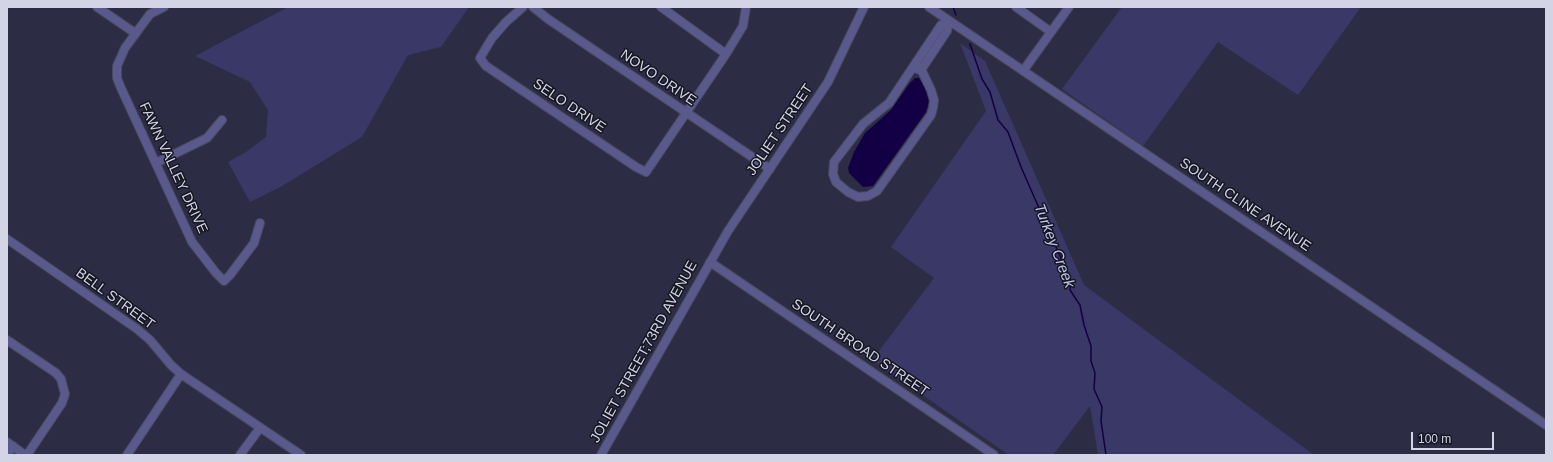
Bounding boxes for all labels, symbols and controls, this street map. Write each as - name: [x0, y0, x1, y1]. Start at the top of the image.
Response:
- street label: NOVO DRIVE: [617, 46, 699, 110]
- street label: SELO DRIVE: [529, 76, 609, 136]
- street label: JOLIET STREET: [743, 81, 817, 179]
- street label: FAWN VALLEY DRIVE: [135, 100, 211, 236]
- street label: SOUTH CLINE AVENUE: [1176, 155, 1314, 255]
- water label: Turkey Creek: [1030, 201, 1078, 291]
- street label: JOLIET STREET;73RD AVENUE: [587, 258, 701, 446]
- street label: BELL STREET: [72, 265, 158, 333]
- street label: SOUTH BROAD STREET: [788, 296, 932, 400]
- scale bar: [1413, 424, 1496, 450]
- text: 100 m: [1418, 432, 1451, 446]

